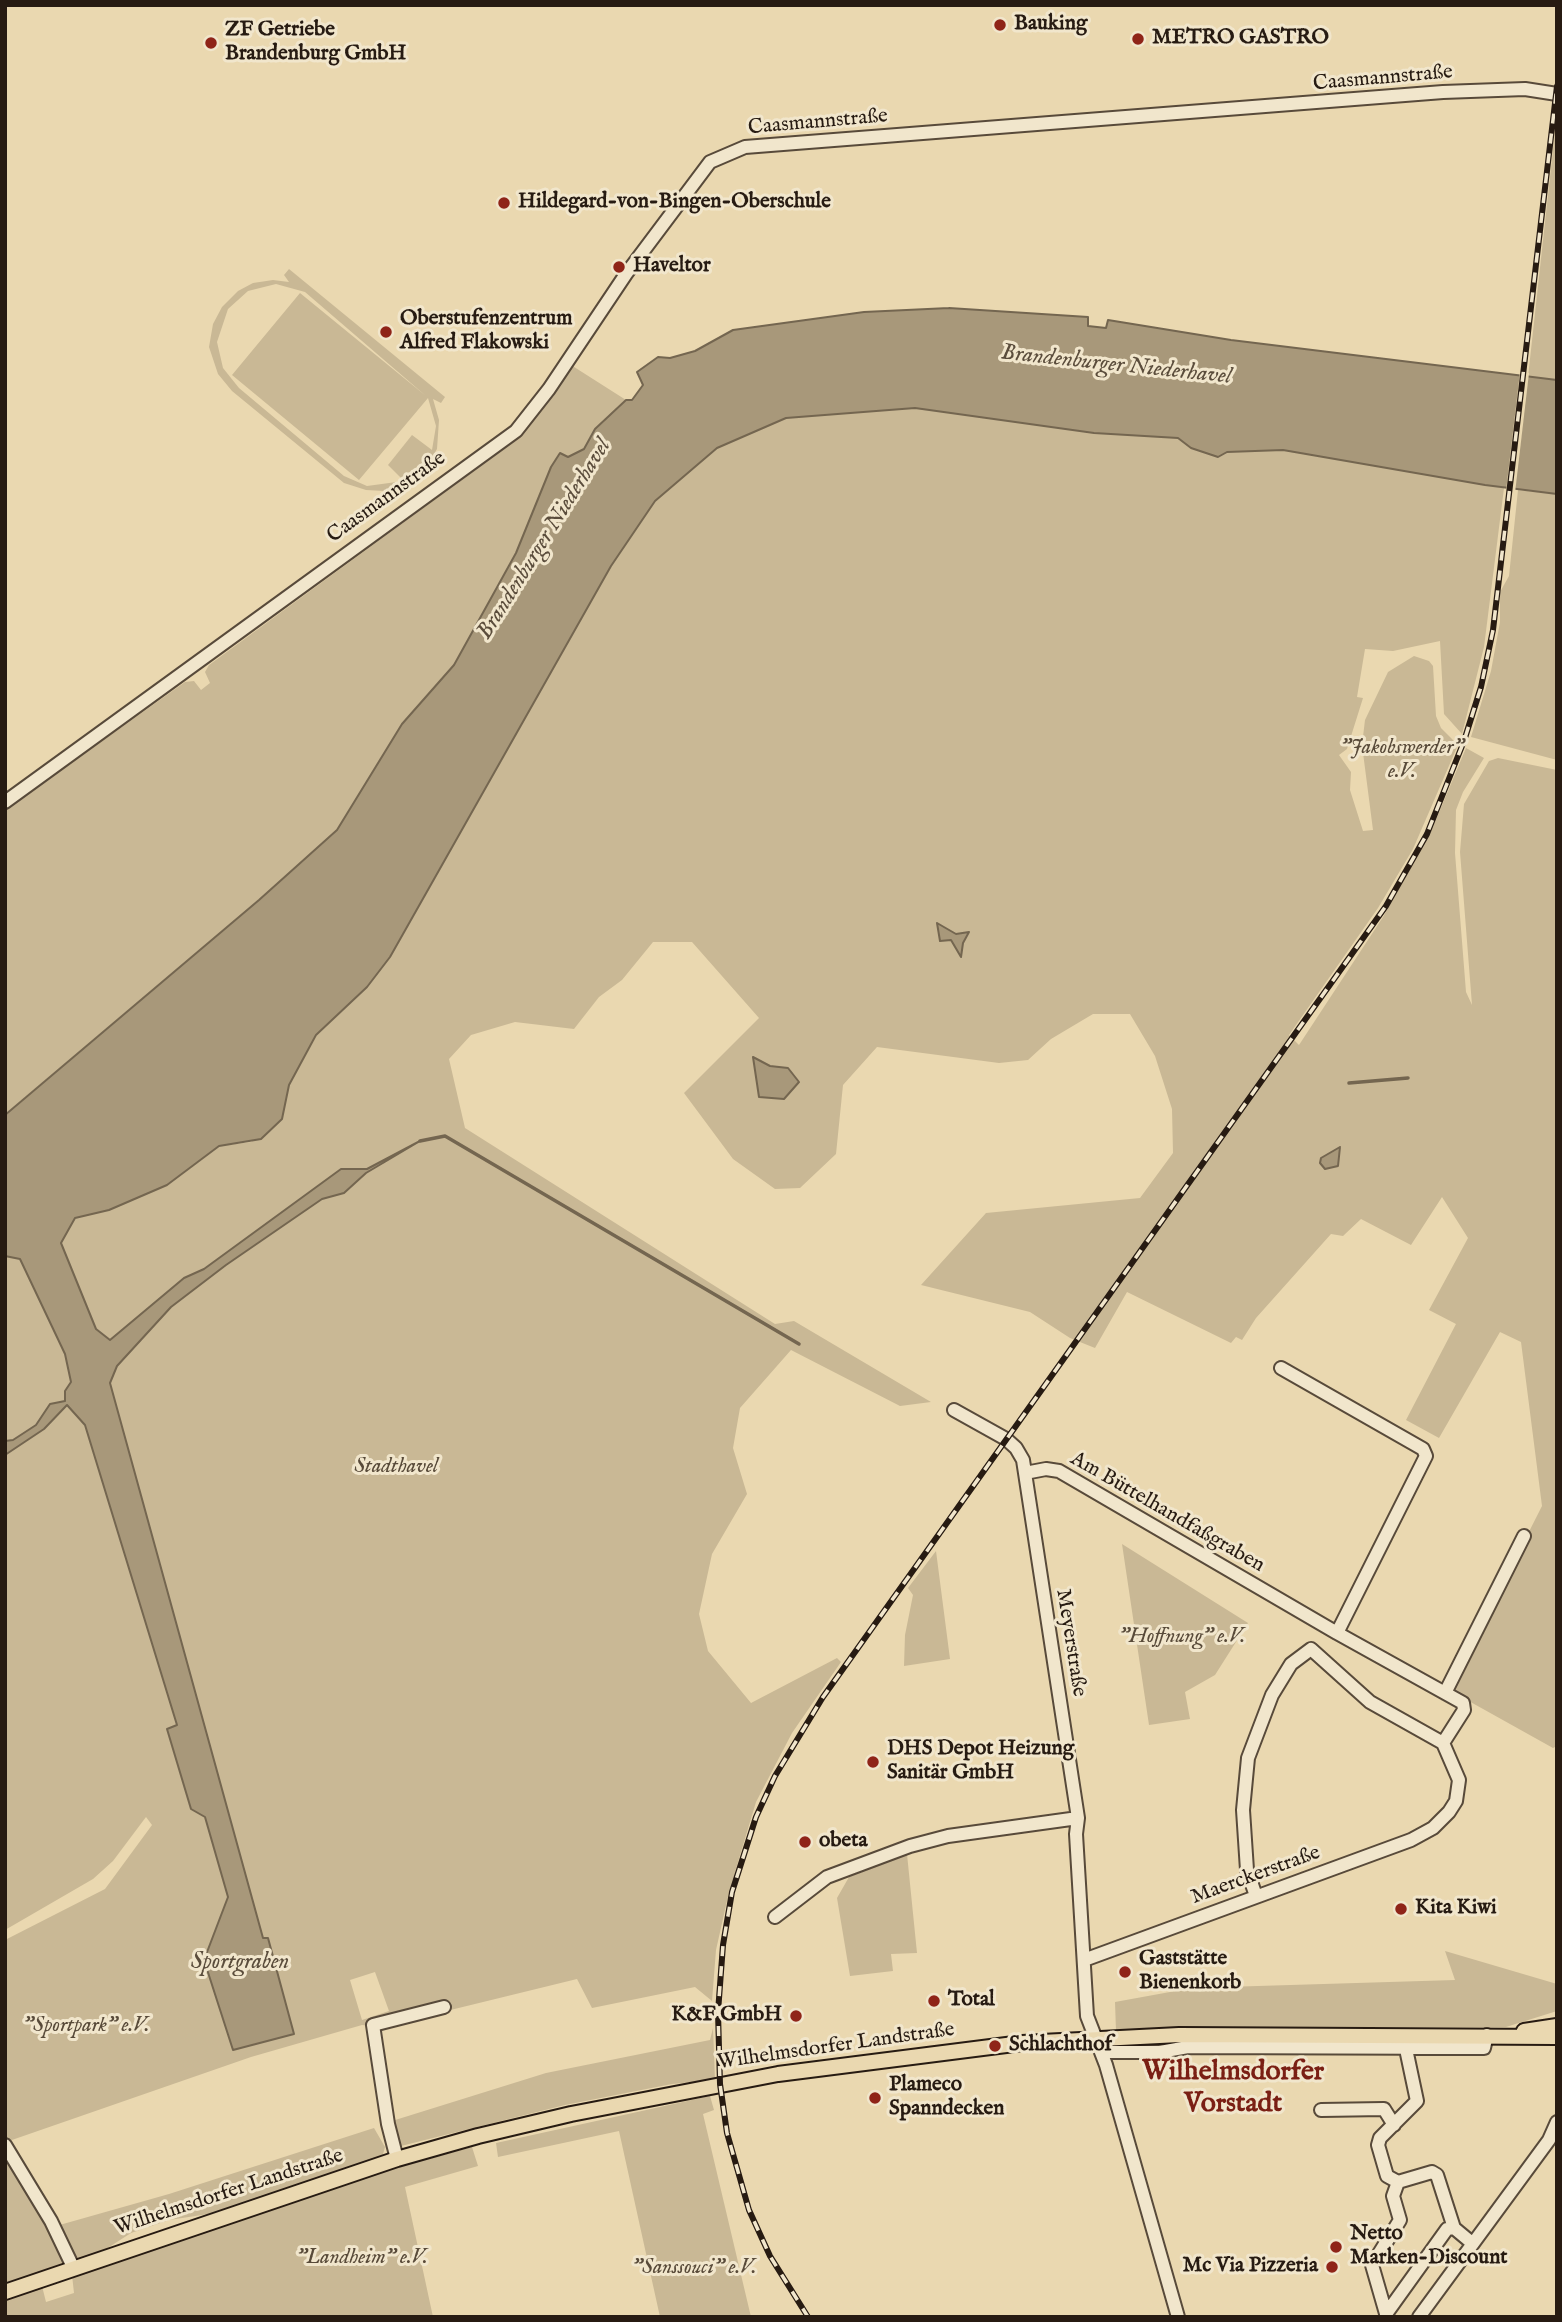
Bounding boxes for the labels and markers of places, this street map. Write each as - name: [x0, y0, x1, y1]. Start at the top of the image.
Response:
- place label: Bauking: [1014, 12, 1087, 38]
- marker: Bauking: [992, 17, 1008, 33]
- place label: ZF Getriebe Brandenburg GmbH: [225, 18, 406, 68]
- place label: METRO GASTRO: [1152, 26, 1329, 52]
- marker: METRO GASTRO: [1130, 31, 1146, 47]
- marker: ZF Getriebe Brandenburg GmbH: [203, 35, 219, 51]
- place label: Hildegard-von-Bingen-Oberschule: [518, 190, 831, 216]
- marker: Hildegard-von-Bingen-Oberschule: [496, 195, 512, 211]
- place label: Haveltor: [633, 254, 711, 280]
- marker: Haveltor: [611, 259, 627, 275]
- place label: Oberstufenzentrum Alfred Flakowski: [400, 307, 572, 357]
- marker: Oberstufenzentrum Alfred Flakowski: [378, 324, 394, 340]
- place label: DHS Depot Heizung Sanitär GmbH: [887, 1737, 1074, 1787]
- marker: DHS Depot Heizung Sanitär GmbH: [865, 1754, 881, 1770]
- place label: obeta: [819, 1829, 867, 1855]
- marker: obeta: [797, 1834, 813, 1850]
- place label: Kita Kiwi: [1415, 1896, 1497, 1922]
- marker: Kita Kiwi: [1393, 1901, 1409, 1917]
- place label: Gaststätte Bienenkorb: [1139, 1947, 1241, 1997]
- marker: Gaststätte Bienenkorb: [1117, 1964, 1133, 1980]
- place label: Total: [948, 1988, 995, 2014]
- marker: Total: [926, 1993, 942, 2009]
- place label: K&F GmbH: [671, 2003, 782, 2029]
- marker: K&F GmbH: [788, 2008, 804, 2024]
- place label: Schlachthof: [1009, 2033, 1112, 2059]
- marker: Schlachthof: [987, 2038, 1003, 2054]
- place label: Plameco Spanndecken: [889, 2073, 1004, 2123]
- marker: Plameco Spanndecken: [867, 2090, 883, 2106]
- place label: Netto Marken-Discount: [1350, 2222, 1507, 2272]
- marker: Netto Marken-Discount: [1328, 2239, 1344, 2255]
- place label: Mc Via Pizzeria: [1183, 2254, 1318, 2280]
- marker: Mc Via Pizzeria: [1324, 2259, 1340, 2275]

